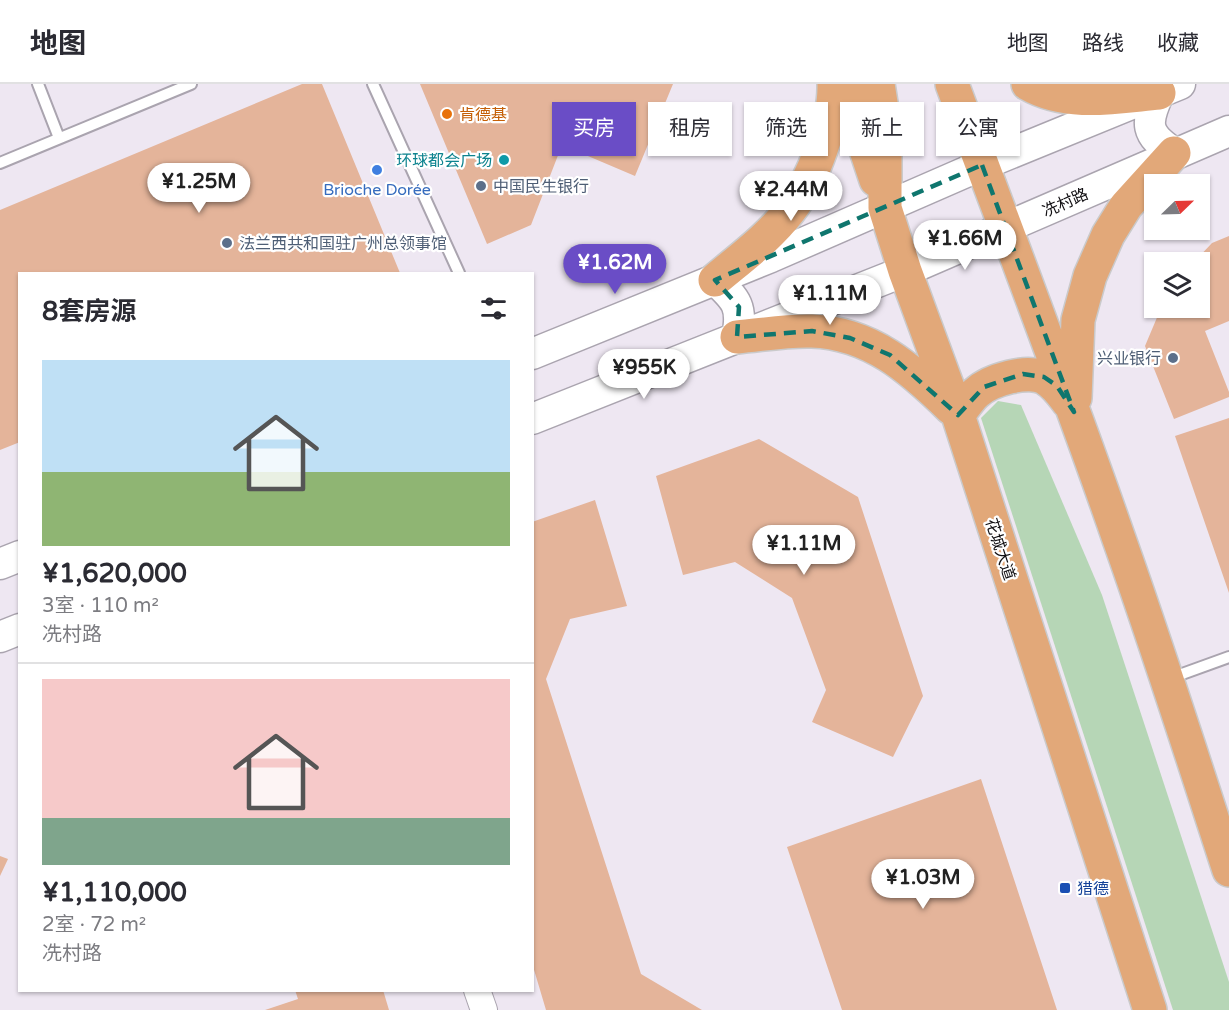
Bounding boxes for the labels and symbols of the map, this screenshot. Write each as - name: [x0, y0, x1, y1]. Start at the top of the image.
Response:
- place label: 肯德基: [459, 105, 507, 125]
- marker: 肯德基: [440, 107, 454, 121]
- place label: 环球都会广场: [396, 151, 492, 171]
- marker: 环球都会广场: [497, 153, 511, 167]
- pin: ¥1.25M: [150, 163, 248, 214]
- marker: Brioche Dorée: [370, 163, 384, 177]
- pin: ¥2.44M: [742, 171, 840, 222]
- north arrow: [1144, 174, 1210, 240]
- place label: 中国民生银行: [493, 177, 589, 197]
- marker: 中国民生银行: [474, 179, 488, 193]
- place label: Brioche Dorée: [323, 180, 431, 200]
- street label: 冼村路: [1039, 184, 1091, 222]
- pin: ¥1.66M: [916, 220, 1014, 271]
- place label: 法兰西共和国驻广州总领事馆: [239, 234, 447, 254]
- marker: 法兰西共和国驻广州总领事馆: [220, 236, 234, 250]
- pin: ¥1.62M: [566, 244, 664, 295]
- pin: ¥1.11M: [781, 275, 879, 326]
- pin: ¥955K: [602, 349, 686, 400]
- place label: 兴业银行: [1097, 349, 1161, 369]
- marker: 兴业银行: [1166, 351, 1180, 365]
- street label: 花城大道: [981, 516, 1019, 583]
- pin: ¥1.11M: [755, 525, 853, 576]
- pin: ¥1.03M: [874, 859, 972, 910]
- place label: 猎德: [1077, 879, 1109, 899]
- marker: 猎德: [1058, 881, 1072, 895]

